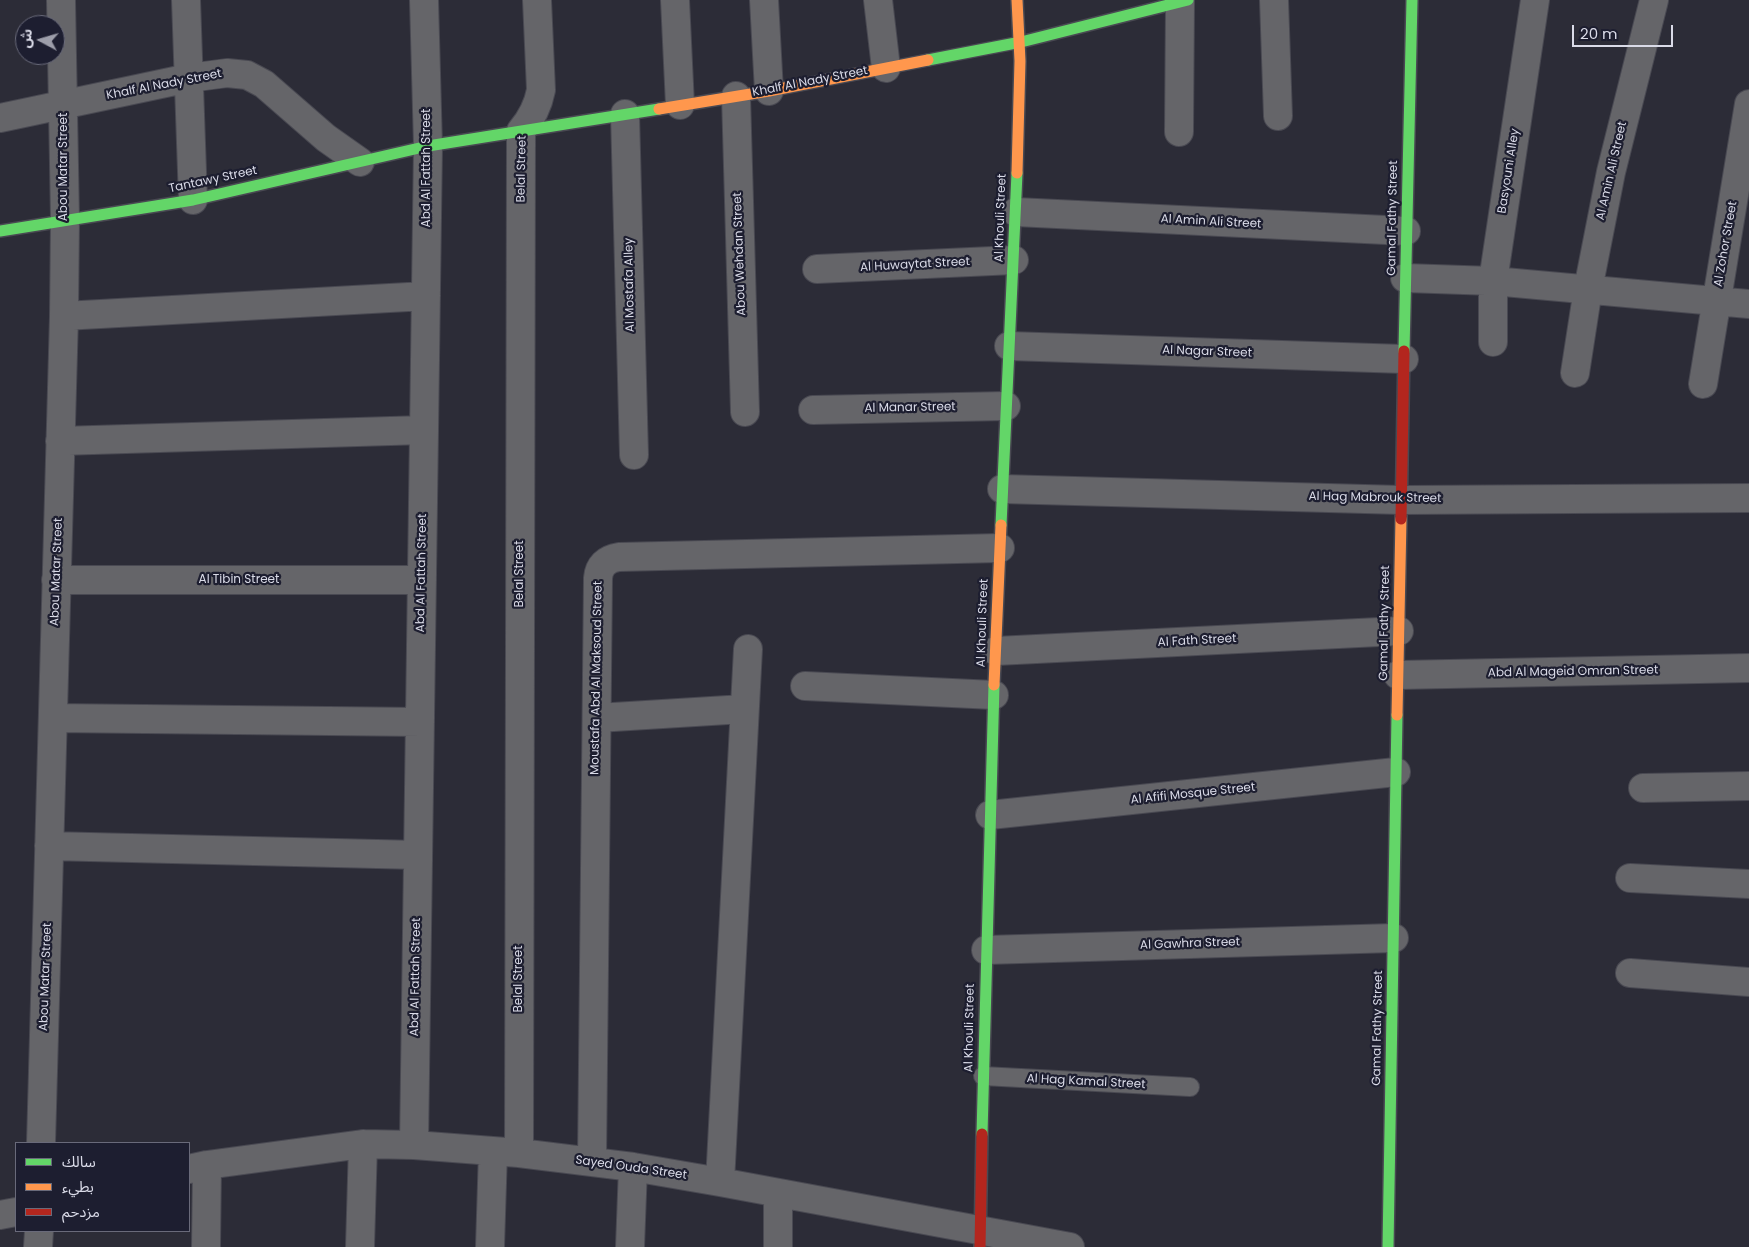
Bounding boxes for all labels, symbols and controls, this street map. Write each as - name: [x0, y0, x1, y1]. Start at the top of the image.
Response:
- north arrow: [15, 15, 65, 65]
- scale bar: [1574, 15, 1675, 47]
- text: 20 m: [1580, 23, 1618, 44]
- text: ش: [15, 28, 37, 49]
- street label: Khalf Al Nady Street: [751, 64, 869, 100]
- street label: Khalf Al Nady Street: [105, 67, 223, 103]
- street label: Abd Al Fattah Street: [420, 109, 434, 227]
- street label: Abou Matar Street: [57, 113, 71, 221]
- street label: Al Amin Ali Street: [1594, 120, 1630, 222]
- street label: Basyouni Alley: [1495, 127, 1523, 215]
- street label: Belal Street: [514, 135, 530, 203]
- street label: Gamal Fathy Street: [1385, 160, 1401, 276]
- street label: Tantawy Street: [168, 164, 258, 196]
- street label: Al Khouli Street: [992, 173, 1010, 263]
- street label: Abou Wehdan Street: [731, 192, 749, 316]
- street label: Al Zohor Street: [1711, 200, 1741, 288]
- street label: Al Amin Ali Street: [1160, 212, 1262, 232]
- street label: Al Mostafa Alley: [622, 238, 638, 332]
- street label: Al Huwaytat Street: [860, 255, 970, 275]
- street label: Al Nagar Street: [1162, 343, 1252, 361]
- street label: Al Manar Street: [864, 400, 956, 416]
- street label: Al Hag Mabrouk Street: [1308, 490, 1442, 506]
- street label: Abd Al Fattah Street: [414, 513, 430, 633]
- street label: Abou Matar Street: [48, 518, 66, 626]
- street label: Belal Street: [513, 540, 527, 608]
- street label: Gamal Fathy Street: [1377, 565, 1393, 681]
- street label: Al Tibin Street: [199, 573, 279, 587]
- street label: Al Khouli Street: [974, 578, 992, 668]
- street label: Moustafa Abd Al Maksoud Street: [588, 581, 606, 775]
- street label: Al Fath Street: [1157, 632, 1237, 650]
- street label: Abd Al Mageid Omran Street: [1488, 663, 1658, 681]
- street label: Al Afifi Mosque Street: [1130, 780, 1256, 808]
- street label: Abd Al Fattah Street: [408, 917, 424, 1037]
- street label: Abou Matar Street: [37, 923, 55, 1031]
- street label: Al Gawhra Street: [1140, 935, 1240, 953]
- street label: Belal Street: [512, 945, 526, 1013]
- street label: Gamal Fathy Street: [1370, 970, 1386, 1086]
- street label: Al Khouli Street: [962, 984, 978, 1072]
- street label: Al Hag Kamal Street: [1026, 1072, 1146, 1092]
- legend: [15, 1142, 190, 1232]
- text: سالك: [62, 1151, 96, 1172]
- street label: Sayed Ouda Street: [574, 1153, 688, 1183]
- text: بطيء: [62, 1176, 94, 1197]
- text: مزدحم: [62, 1201, 100, 1222]

